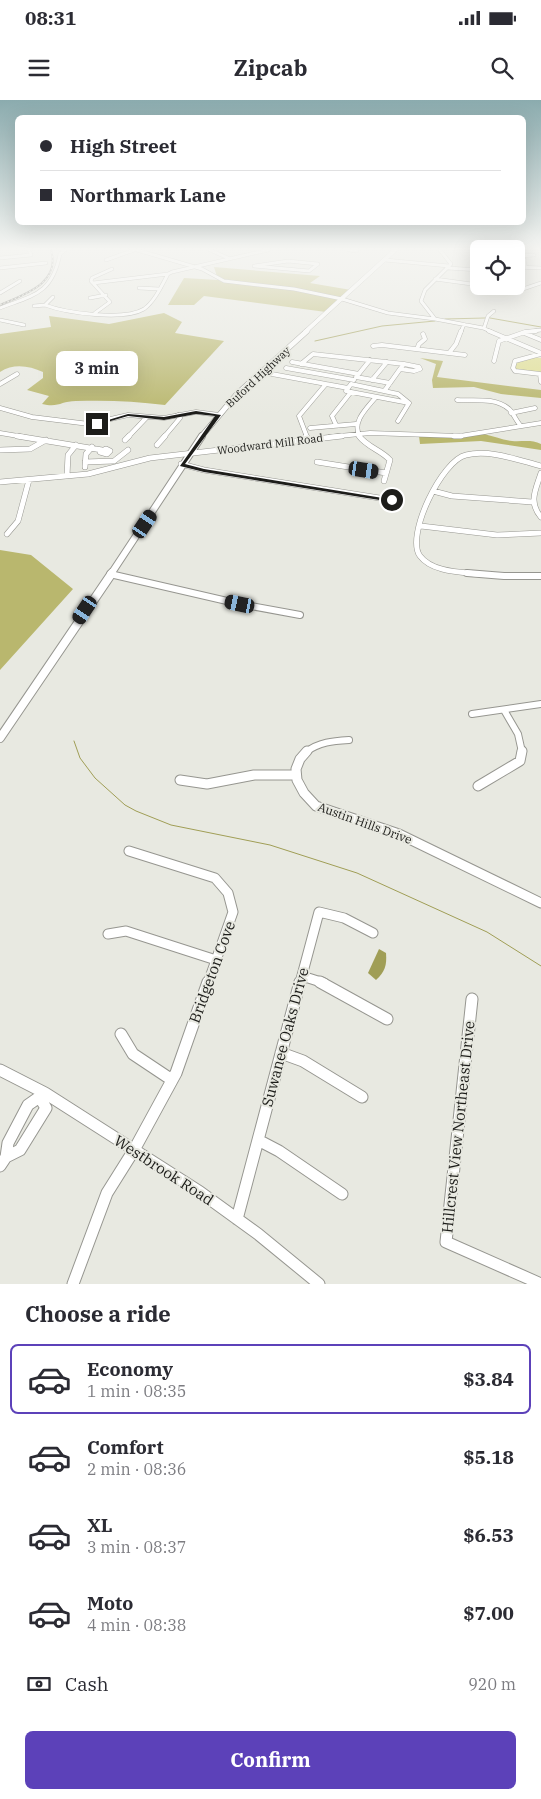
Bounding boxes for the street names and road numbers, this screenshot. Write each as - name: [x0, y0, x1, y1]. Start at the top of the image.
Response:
- street label: Buford Highway: [223, 343, 293, 410]
- street label: Woodward Mill Road: [216, 431, 324, 457]
- street label: Austin Hills Drive: [316, 799, 414, 847]
- street label: Bridgeton Cove: [185, 918, 239, 1026]
- street label: Suwanee Oaks Drive: [257, 965, 313, 1109]
- street label: Hillcrest View Northeast Drive: [437, 1020, 479, 1234]
- street label: Westbrook Road: [111, 1131, 217, 1209]

